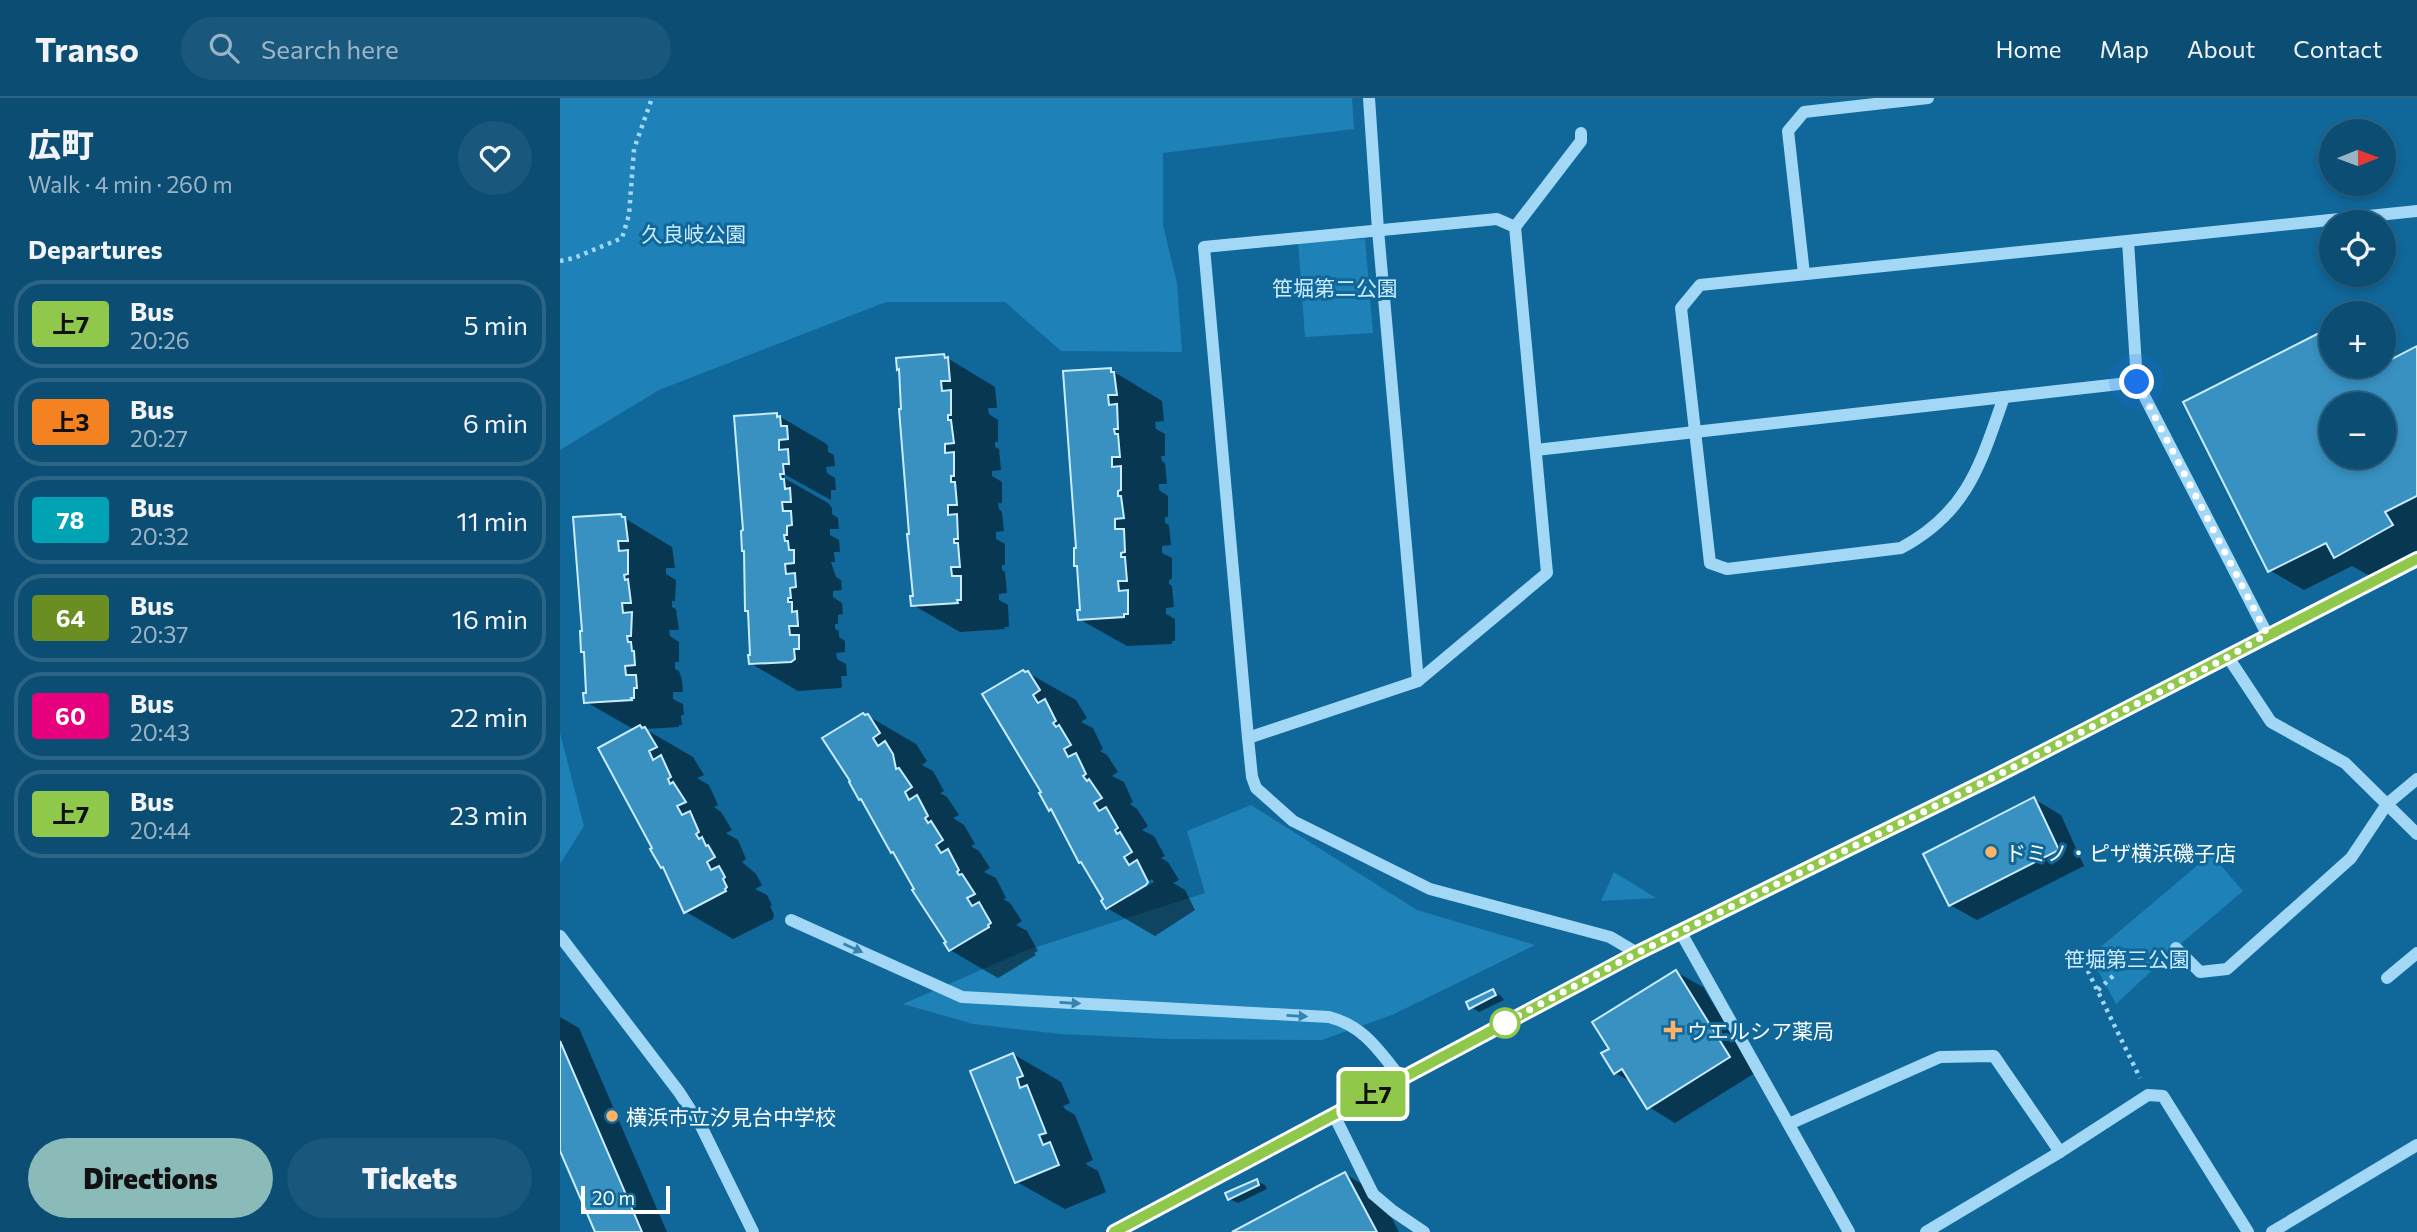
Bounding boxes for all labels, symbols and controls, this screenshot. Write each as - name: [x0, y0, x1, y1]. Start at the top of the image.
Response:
- search box: [181, 17, 671, 80]
- text: Transo: [35, 28, 139, 69]
- icon: search: [205, 29, 243, 67]
- text: Search here: [261, 33, 399, 64]
- text: Home: [1996, 34, 2062, 63]
- text: Map: [2100, 34, 2149, 63]
- text: About: [2187, 34, 2255, 63]
- text: Contact: [2293, 34, 2382, 63]
- north arrow: [2319, 119, 2396, 196]
- map controls: [2319, 119, 2396, 469]
- button: heart: [458, 121, 532, 195]
- text: 広町: [28, 123, 94, 164]
- text: Walk · 4 min · 260 m: [28, 170, 233, 198]
- button: locate: [2319, 210, 2396, 287]
- park label: 久良岐公園: [642, 221, 747, 246]
- text: Departures: [28, 233, 163, 264]
- park label: 笹堀第二公園: [1272, 275, 1398, 300]
- text: Bus: [130, 295, 174, 326]
- button: +: [2319, 301, 2396, 378]
- text: 上7: [52, 309, 89, 338]
- text: 5 min: [464, 309, 528, 340]
- text: 20:26: [130, 326, 190, 354]
- your location: [2119, 364, 2154, 399]
- button: −: [2319, 392, 2396, 469]
- text: Bus: [130, 393, 174, 424]
- text: 上3: [52, 407, 89, 436]
- text: 6 min: [463, 407, 528, 438]
- text: 20:27: [130, 424, 188, 452]
- text: Bus: [130, 491, 174, 522]
- text: 78: [57, 505, 84, 534]
- text: 11 min: [457, 505, 528, 536]
- text: 20:32: [130, 522, 189, 550]
- text: Bus: [130, 589, 174, 620]
- text: 64: [56, 603, 85, 632]
- text: 16 min: [452, 603, 528, 634]
- text: 20:37: [130, 620, 188, 648]
- text: Bus: [130, 687, 174, 718]
- text: 60: [55, 701, 86, 730]
- text: 22 min: [450, 701, 528, 732]
- text: 20:43: [130, 718, 190, 746]
- text: Bus: [130, 785, 174, 816]
- text: 上7: [52, 799, 89, 828]
- text: 23 min: [450, 799, 528, 830]
- text: 20:44: [130, 816, 191, 844]
- place label: ドミノ・ピザ横浜磯子店: [2005, 840, 2236, 865]
- marker: ドミノ・ピザ横浜磯子店: [1983, 844, 1999, 860]
- one-way arrow: [843, 942, 863, 954]
- park label: 笹堀第三公園: [2064, 946, 2190, 971]
- one-way arrow: [1059, 998, 1081, 1009]
- unlabelled marker: [1490, 1008, 1520, 1038]
- one-way arrow: [1286, 1010, 1308, 1021]
- place label: ウエルシア薬局: [1687, 1018, 1834, 1043]
- marker: ウエルシア薬局: [1665, 1022, 1681, 1038]
- line badge: 上7: [1342, 1071, 1404, 1117]
- text: 上7: [1354, 1079, 1392, 1108]
- place label: 横浜市立汐見台中学校: [626, 1104, 836, 1129]
- marker: 横浜市立汐見台中学校: [604, 1108, 620, 1124]
- button: Directions: [28, 1138, 273, 1218]
- button: Tickets: [287, 1138, 532, 1218]
- scale bar: [581, 1183, 670, 1215]
- text: 20 m: [592, 1186, 635, 1209]

